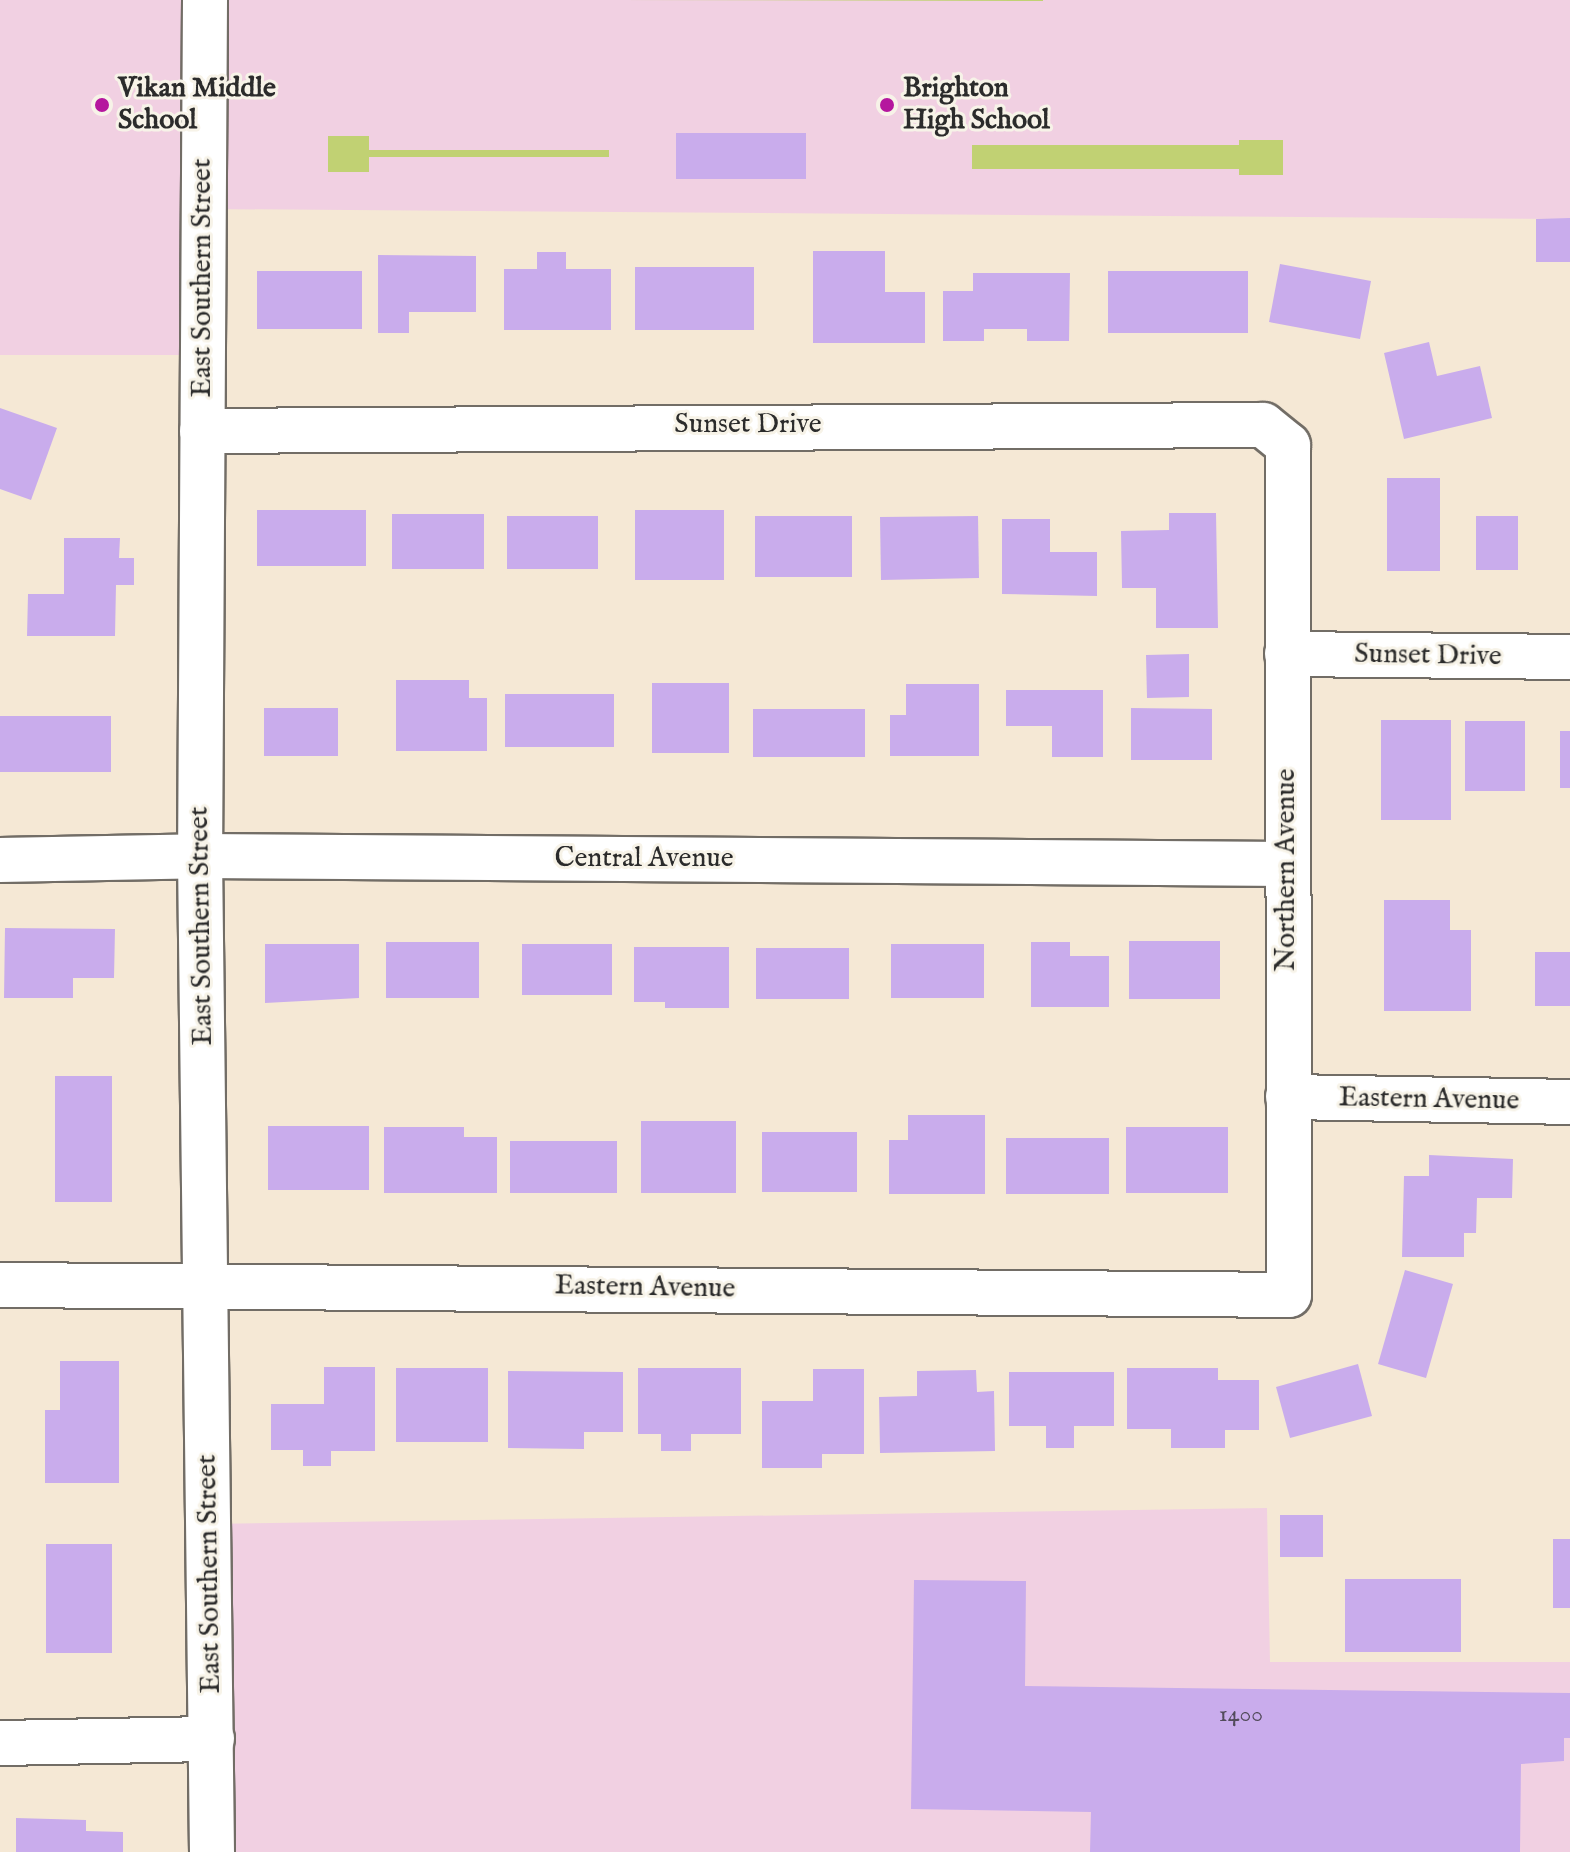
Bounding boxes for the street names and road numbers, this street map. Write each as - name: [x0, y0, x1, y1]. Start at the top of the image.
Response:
- street label: East Southern Street: [186, 158, 220, 398]
- street label: Sunset Drive: [674, 408, 822, 442]
- street label: Sunset Drive: [1354, 638, 1502, 674]
- street label: Northern Avenue: [1270, 769, 1304, 971]
- street label: East Southern Street: [183, 806, 221, 1046]
- street label: Central Avenue: [554, 842, 734, 876]
- street label: Eastern Avenue: [1338, 1082, 1520, 1118]
- street label: Eastern Avenue: [554, 1270, 736, 1306]
- street label: East Southern Street: [191, 1454, 229, 1694]

